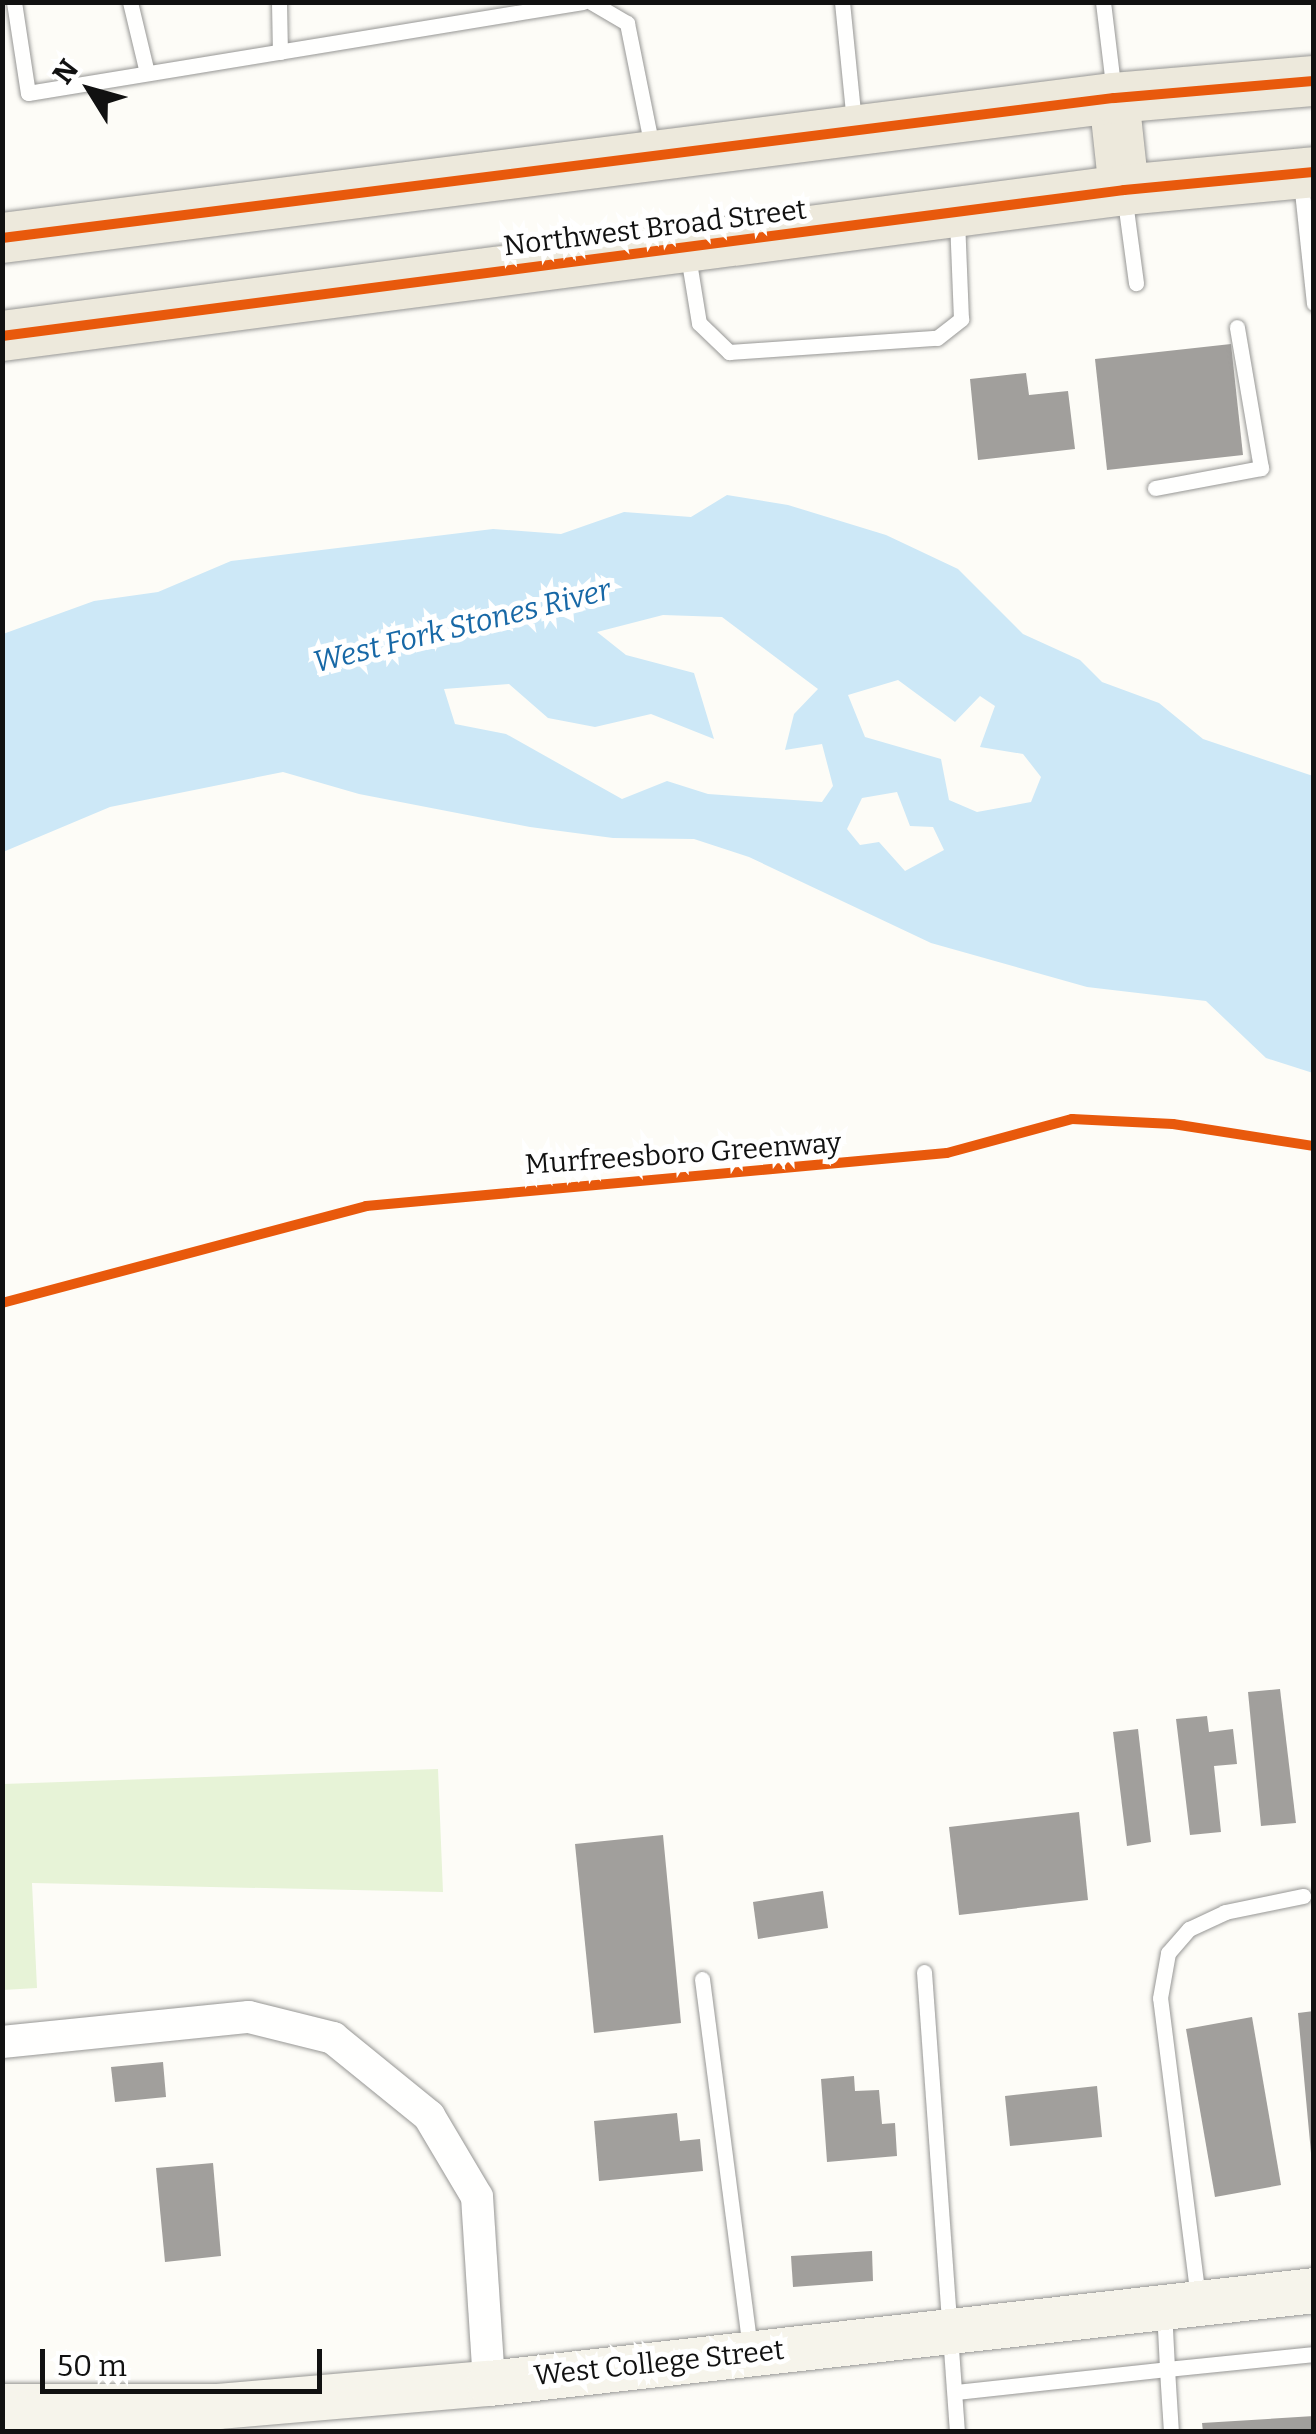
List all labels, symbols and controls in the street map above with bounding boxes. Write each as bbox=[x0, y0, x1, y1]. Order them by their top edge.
north arrow bbox=[40, 40, 140, 140]
text: N bbox=[46, 53, 85, 90]
street label: Northwest Broad Street bbox=[502, 193, 808, 263]
water label: West Fork Stones River bbox=[310, 572, 614, 680]
street label: Murfreesboro Greenway bbox=[524, 1126, 842, 1182]
scale bar bbox=[45, 2329, 328, 2391]
street label: West College Street bbox=[532, 2333, 786, 2393]
text: 50 m bbox=[57, 2348, 127, 2384]

